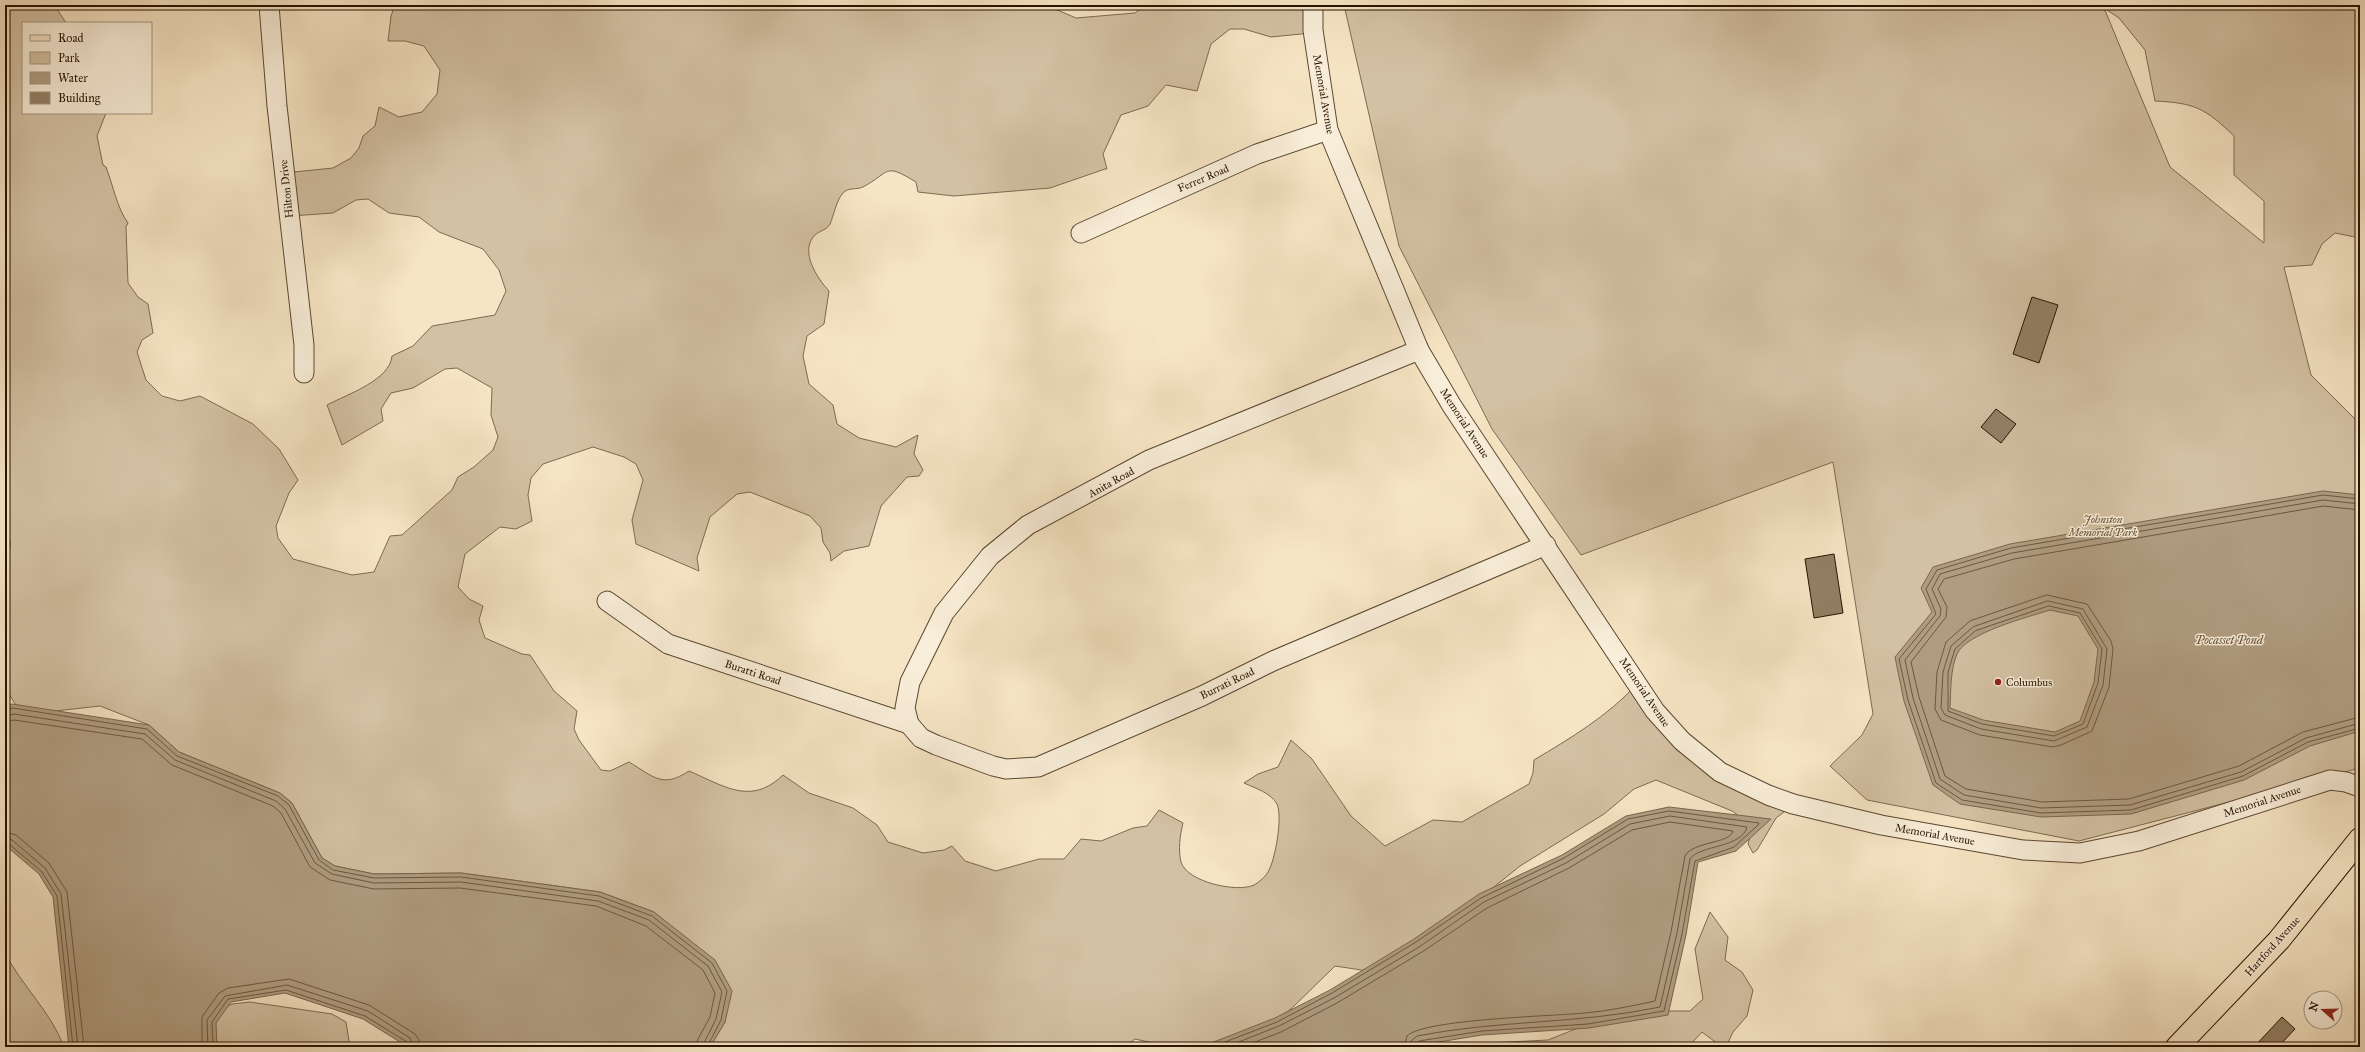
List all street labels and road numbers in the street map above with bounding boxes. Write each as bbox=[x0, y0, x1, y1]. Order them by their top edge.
street label: Memorial Avenue bbox=[1310, 53, 1337, 135]
street label: Hilton Drive bbox=[277, 159, 296, 219]
street label: Ferrer Road bbox=[1176, 162, 1231, 195]
street label: Memorial Avenue bbox=[1437, 386, 1492, 461]
street label: Anita Road bbox=[1085, 464, 1137, 501]
street label: Memorial Avenue bbox=[1617, 655, 1673, 730]
street label: Buratti Road bbox=[723, 657, 783, 688]
street label: Burrati Road bbox=[1198, 665, 1257, 702]
street label: Memorial Avenue bbox=[2222, 783, 2303, 820]
street label: Memorial Avenue bbox=[1894, 821, 1976, 848]
street label: Hartford Avenue bbox=[2242, 913, 2303, 979]

